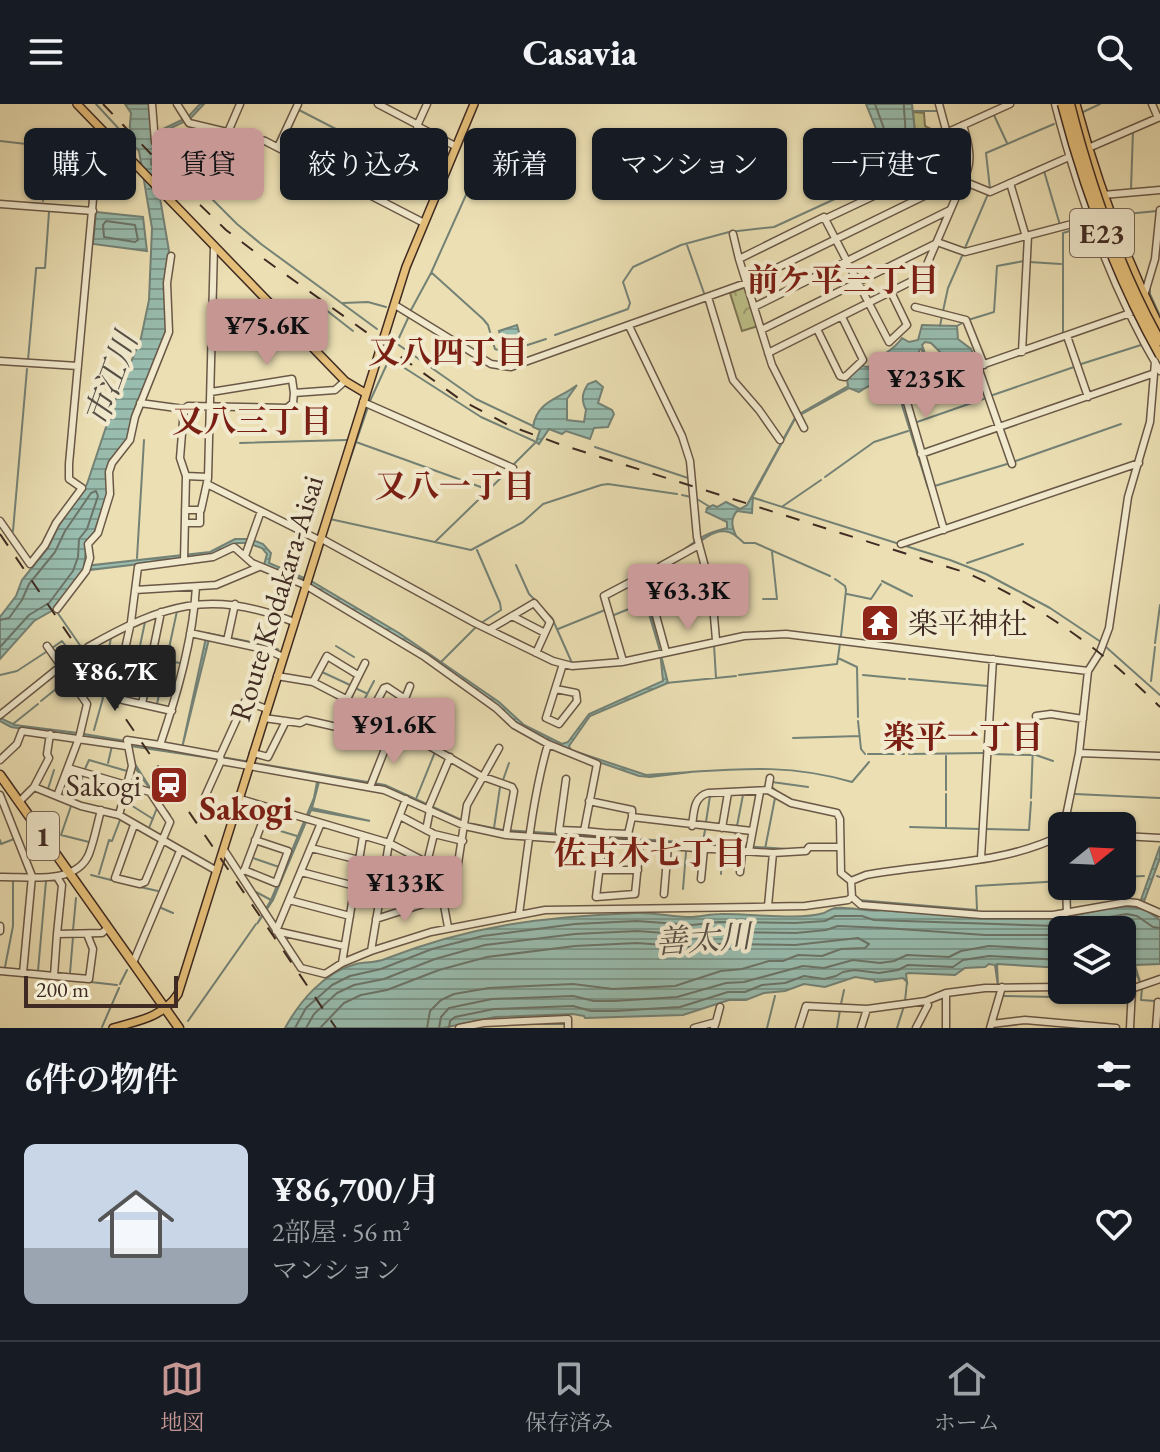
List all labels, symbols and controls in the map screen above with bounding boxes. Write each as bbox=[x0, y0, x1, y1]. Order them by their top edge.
text: Casavia bbox=[523, 29, 637, 76]
icon: menu bbox=[24, 30, 68, 74]
icon: search bbox=[1092, 30, 1136, 74]
chip: 購入 bbox=[24, 128, 136, 200]
chip: 賃貸 bbox=[152, 128, 264, 200]
chip: 絞り込み bbox=[280, 128, 448, 200]
chip: 新着 bbox=[464, 128, 576, 200]
chip: マンション bbox=[592, 128, 787, 200]
chip: 一戸建て bbox=[803, 128, 971, 200]
road number: E23 bbox=[1070, 209, 1134, 257]
district label: 前ケ平三丁目 bbox=[747, 259, 939, 301]
pin: ¥75.6K bbox=[202, 299, 332, 367]
text: ¥75.6K bbox=[225, 308, 309, 342]
water label: 市江川 bbox=[75, 324, 148, 431]
district label: 又八四丁目 bbox=[368, 331, 528, 373]
pin: ¥235K bbox=[870, 352, 982, 420]
text: ¥235K bbox=[887, 361, 965, 395]
district label: 又八三丁目 bbox=[172, 400, 332, 442]
district label: 又八一丁目 bbox=[375, 465, 535, 507]
street label: Route Kodakara-Aisai bbox=[220, 470, 332, 726]
pin: ¥63.3K bbox=[623, 564, 753, 632]
text: ¥63.3K bbox=[646, 573, 730, 607]
temple icon: 楽平神社 bbox=[859, 602, 901, 644]
place label: 楽平神社 bbox=[908, 604, 1028, 643]
pin: ¥86.7K bbox=[50, 645, 180, 713]
text: ¥86.7K bbox=[73, 654, 157, 688]
pin: ¥91.6K bbox=[329, 698, 459, 766]
text: ¥91.6K bbox=[352, 707, 436, 741]
district label: 楽平一丁目 bbox=[883, 716, 1043, 758]
station icon: Sakogi bbox=[148, 764, 190, 806]
place label: Sakogi bbox=[66, 766, 141, 805]
district label: Sakogi bbox=[199, 786, 293, 830]
road number: 1 bbox=[27, 812, 59, 860]
north arrow bbox=[1048, 812, 1136, 900]
map controls bbox=[1048, 812, 1136, 1004]
district label: 佐古木七丁目 bbox=[554, 832, 746, 874]
pin: ¥133K bbox=[349, 856, 461, 924]
text: ¥133K bbox=[366, 865, 444, 899]
water label: 善太川 bbox=[654, 914, 755, 963]
button: layers bbox=[1048, 916, 1136, 1004]
scale bar bbox=[24, 972, 178, 1008]
text: 200 m bbox=[36, 975, 89, 1004]
icon: filters bbox=[1092, 1054, 1136, 1098]
text: 6件の物件 bbox=[24, 1057, 178, 1101]
text: ¥86,700/月 bbox=[272, 1167, 440, 1211]
icon: home bbox=[88, 1176, 184, 1272]
icon: heart bbox=[1092, 1202, 1136, 1246]
text: 2部屋 · 56 m² bbox=[272, 1215, 410, 1249]
text: マンション bbox=[272, 1253, 401, 1287]
tab: 地図 bbox=[160, 1357, 204, 1437]
tab: 保存済み bbox=[525, 1357, 613, 1437]
tab: ホーム bbox=[934, 1357, 1000, 1437]

